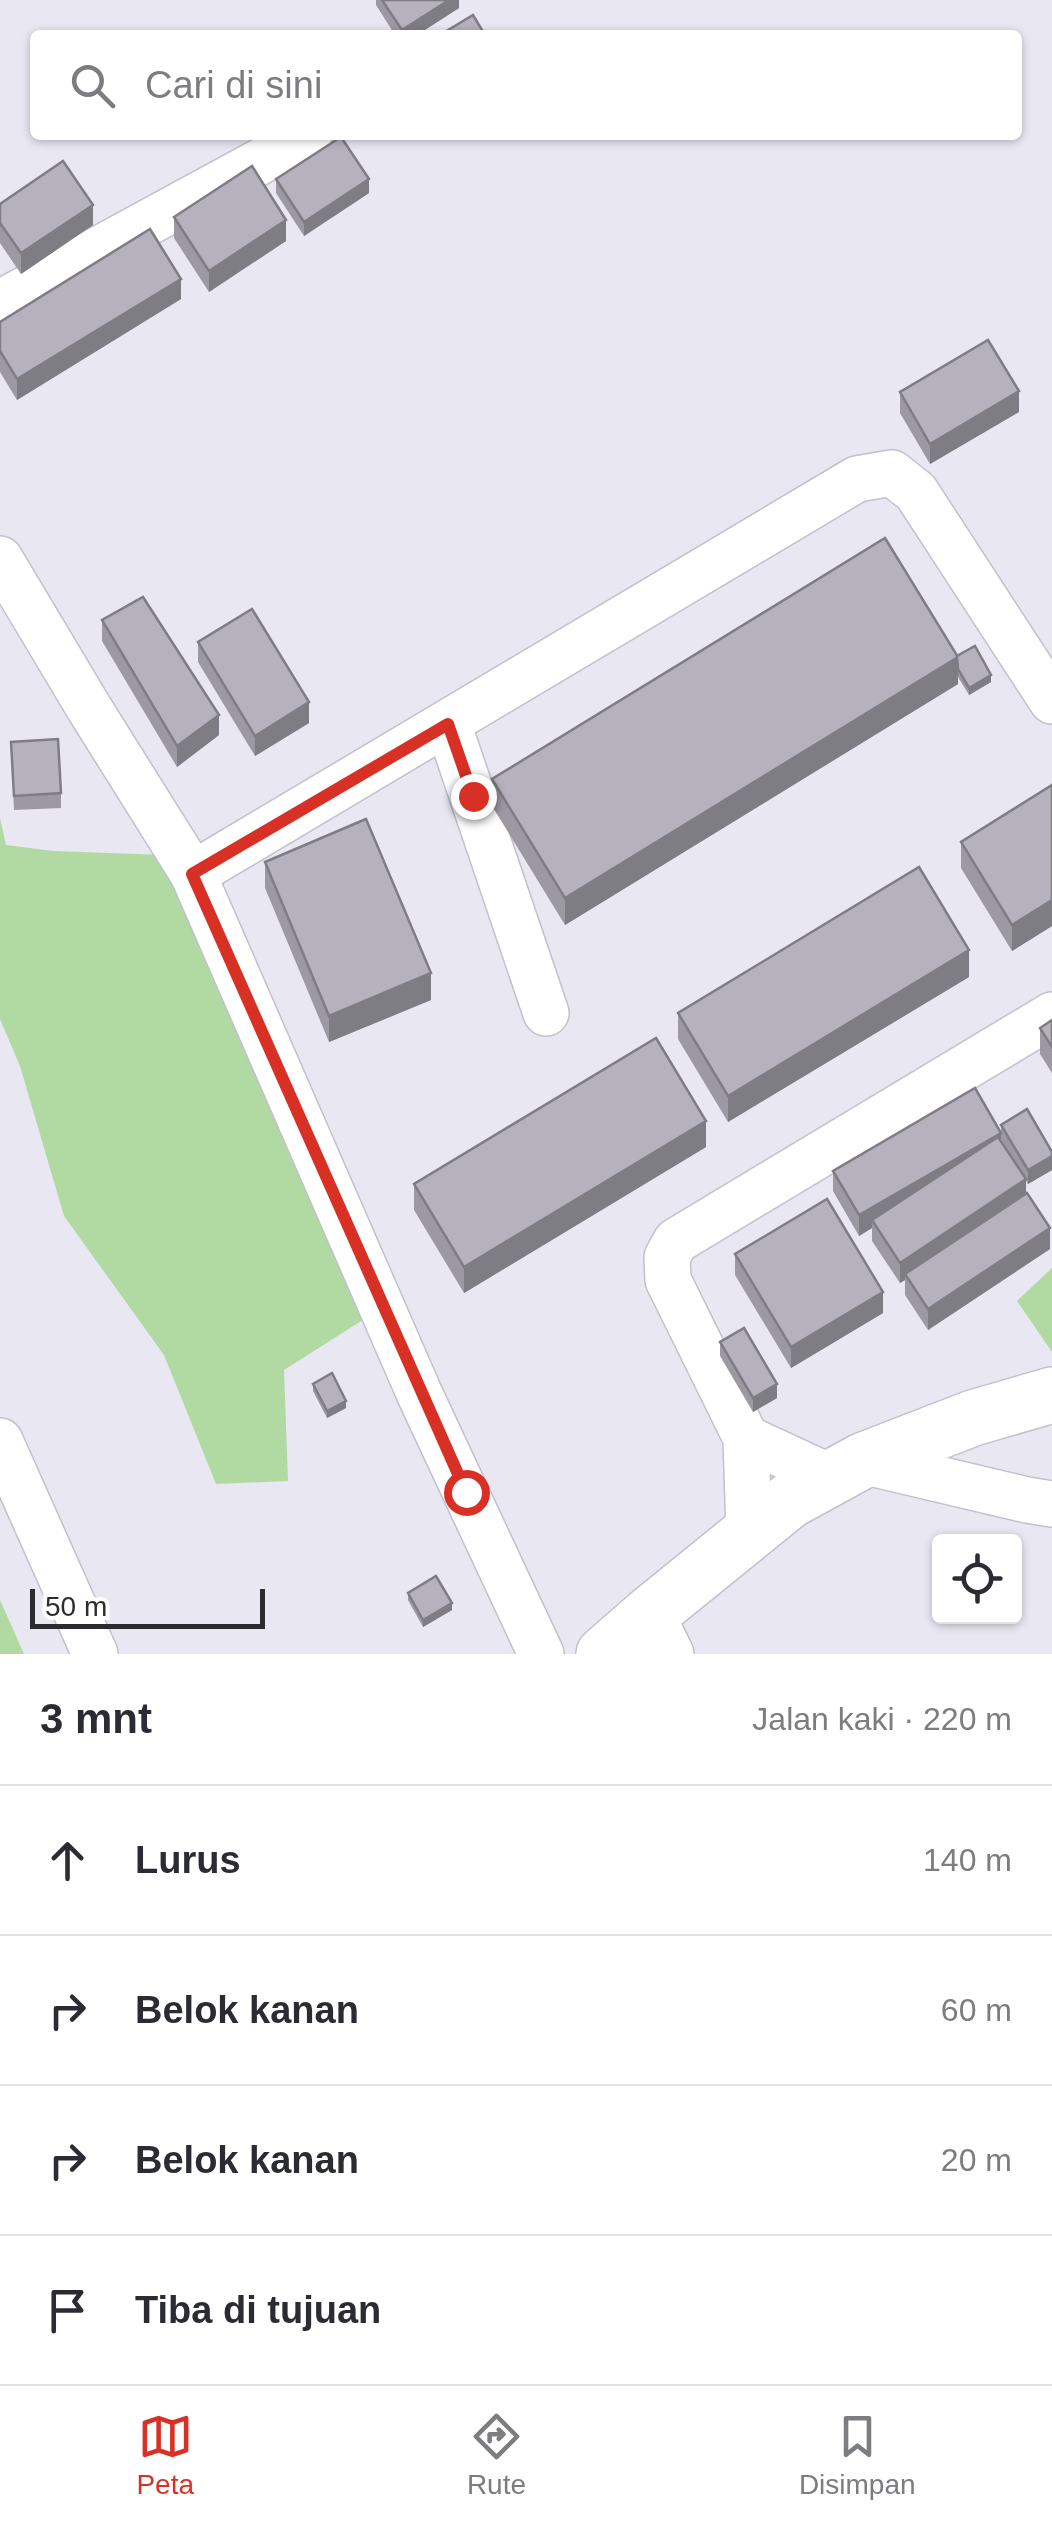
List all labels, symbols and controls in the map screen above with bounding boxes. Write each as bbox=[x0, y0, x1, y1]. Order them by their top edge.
search box bbox=[30, 30, 1022, 140]
icon: search bbox=[65, 58, 120, 113]
text: Cari di sini bbox=[145, 64, 322, 106]
route end bbox=[451, 774, 497, 820]
route start bbox=[444, 1470, 490, 1516]
map controls bbox=[932, 1534, 1022, 1624]
button: locate bbox=[932, 1534, 1022, 1624]
scale bar bbox=[30, 1584, 265, 1628]
text: 50 m bbox=[45, 1591, 107, 1622]
text: 3 mnt bbox=[40, 1695, 152, 1742]
text: Jalan kaki · 220 m bbox=[752, 1701, 1012, 1737]
icon: ahead bbox=[40, 1833, 95, 1888]
text: Lurus bbox=[135, 1839, 241, 1881]
text: 140 m bbox=[923, 1842, 1012, 1878]
icon: right bbox=[40, 1983, 95, 2038]
text: Belok kanan bbox=[135, 1989, 359, 2031]
text: 60 m bbox=[941, 1992, 1012, 2028]
icon: right bbox=[40, 2133, 95, 2188]
text: Belok kanan bbox=[135, 2139, 359, 2181]
text: 20 m bbox=[941, 2142, 1012, 2178]
icon: arrive bbox=[40, 2283, 95, 2338]
text: Tiba di tujuan bbox=[135, 2289, 381, 2331]
tab: Peta bbox=[136, 2409, 194, 2501]
tab: Rute bbox=[467, 2409, 526, 2501]
tab: Disimpan bbox=[799, 2409, 916, 2501]

